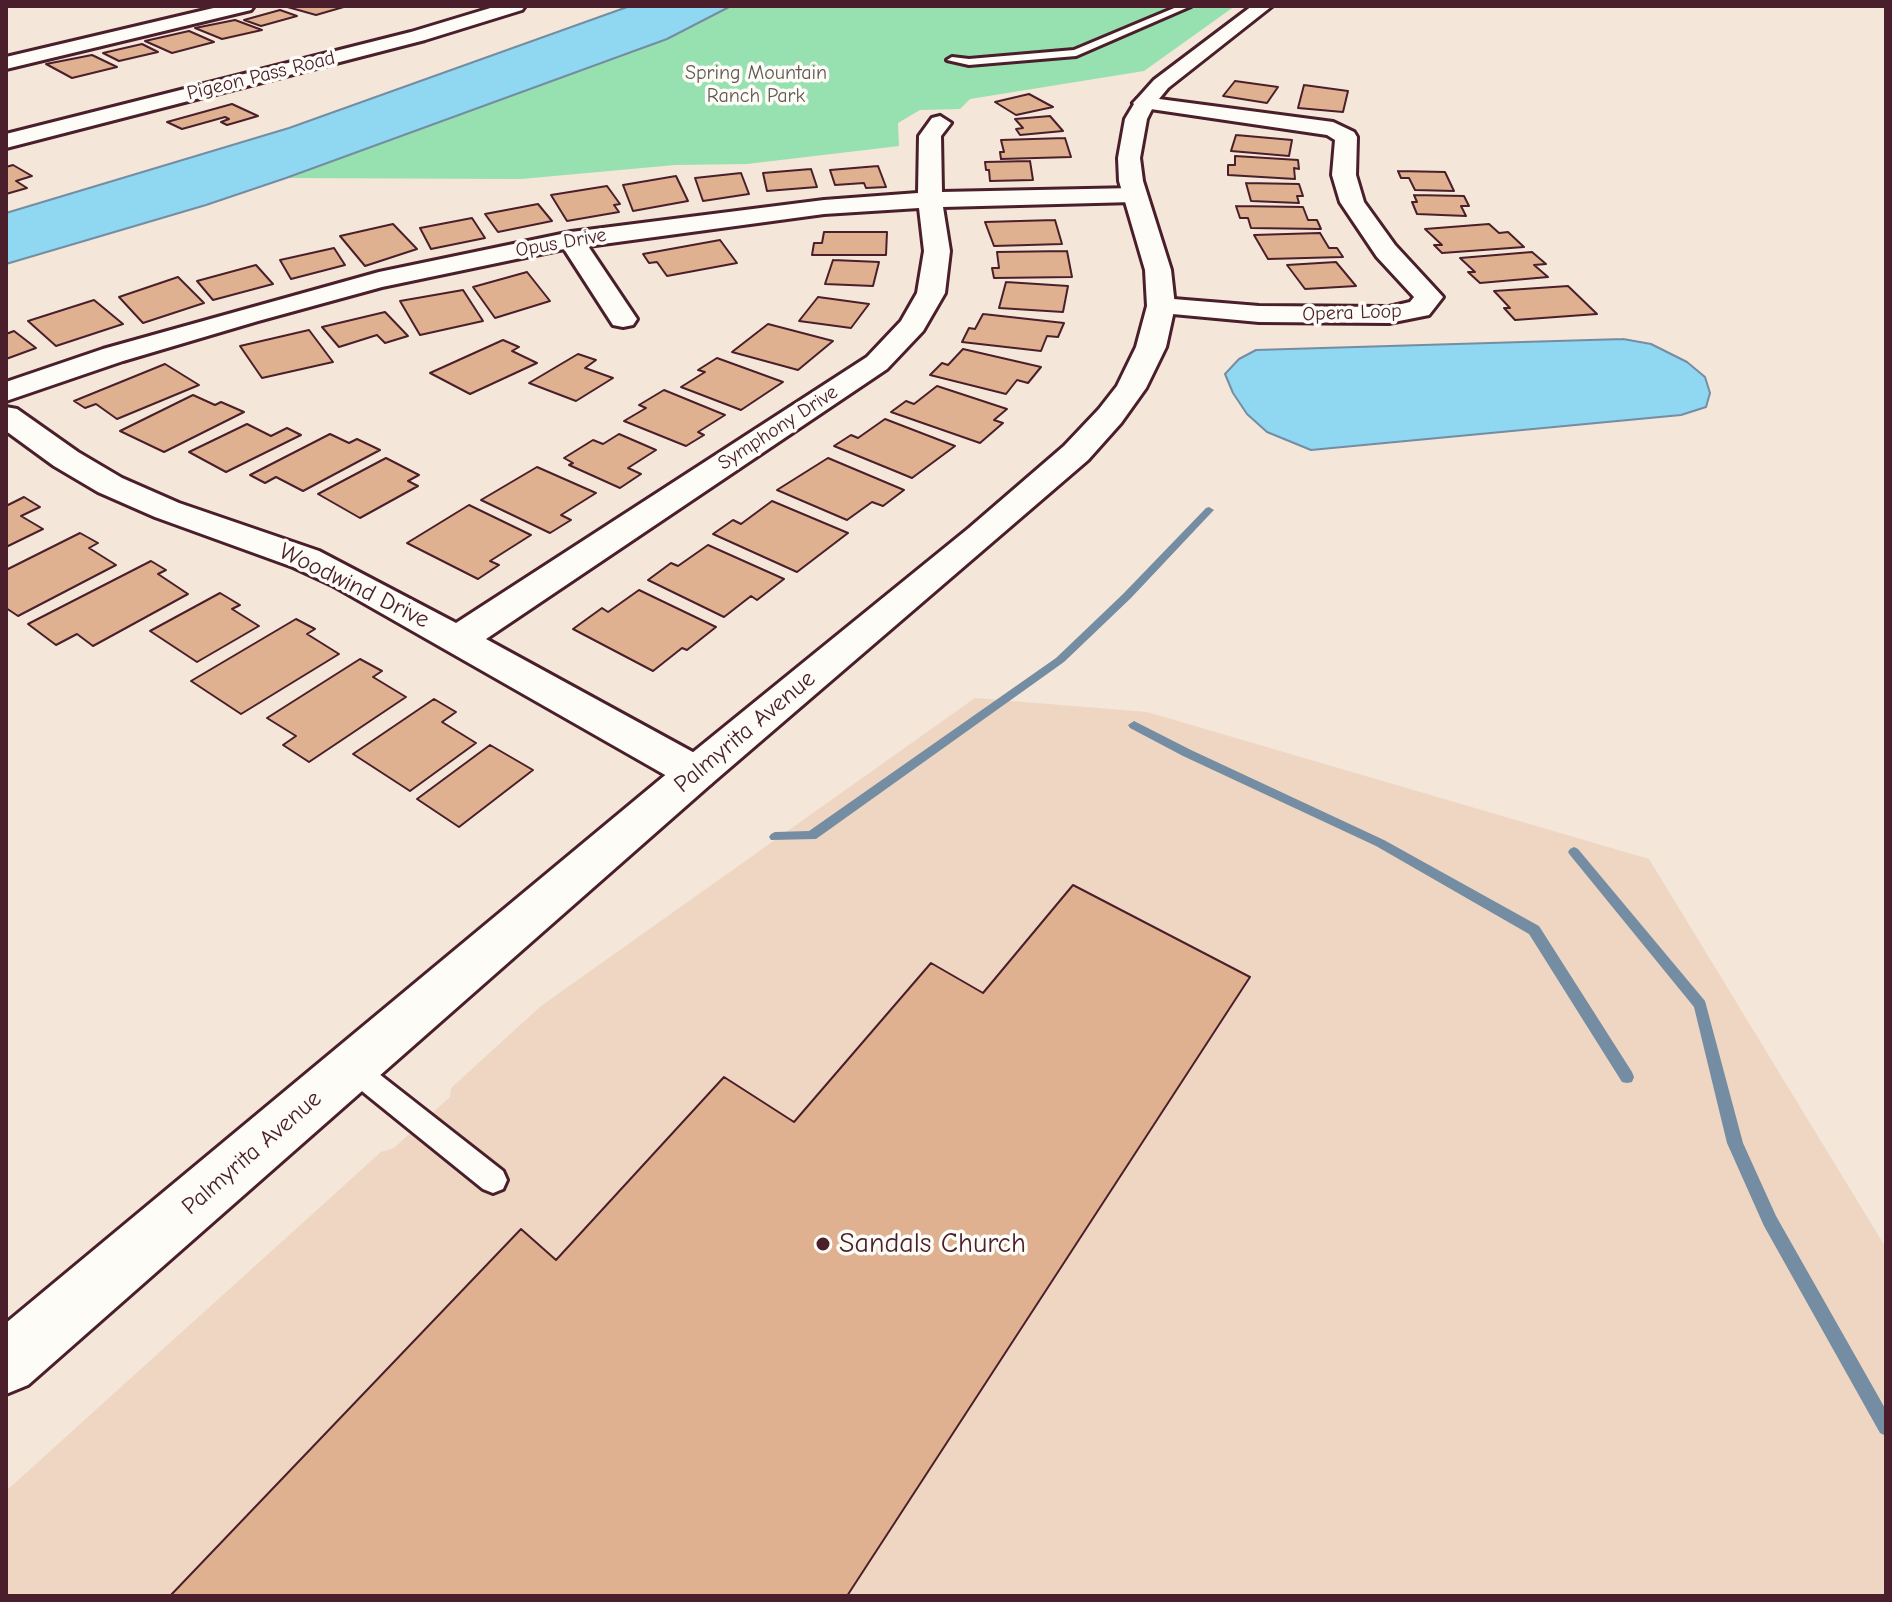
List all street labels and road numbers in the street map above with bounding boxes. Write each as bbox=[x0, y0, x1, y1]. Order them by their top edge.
street label: Pigeon Pass Road bbox=[184, 46, 338, 106]
street label: Opus Drive bbox=[514, 223, 608, 263]
street label: Opera Loop bbox=[1302, 299, 1402, 327]
street label: Symphony Drive bbox=[714, 380, 842, 476]
street label: Woodwind Drive bbox=[274, 537, 434, 635]
street label: Palmyrita Avenue bbox=[669, 665, 821, 799]
street label: Palmyrita Avenue bbox=[176, 1085, 328, 1221]

